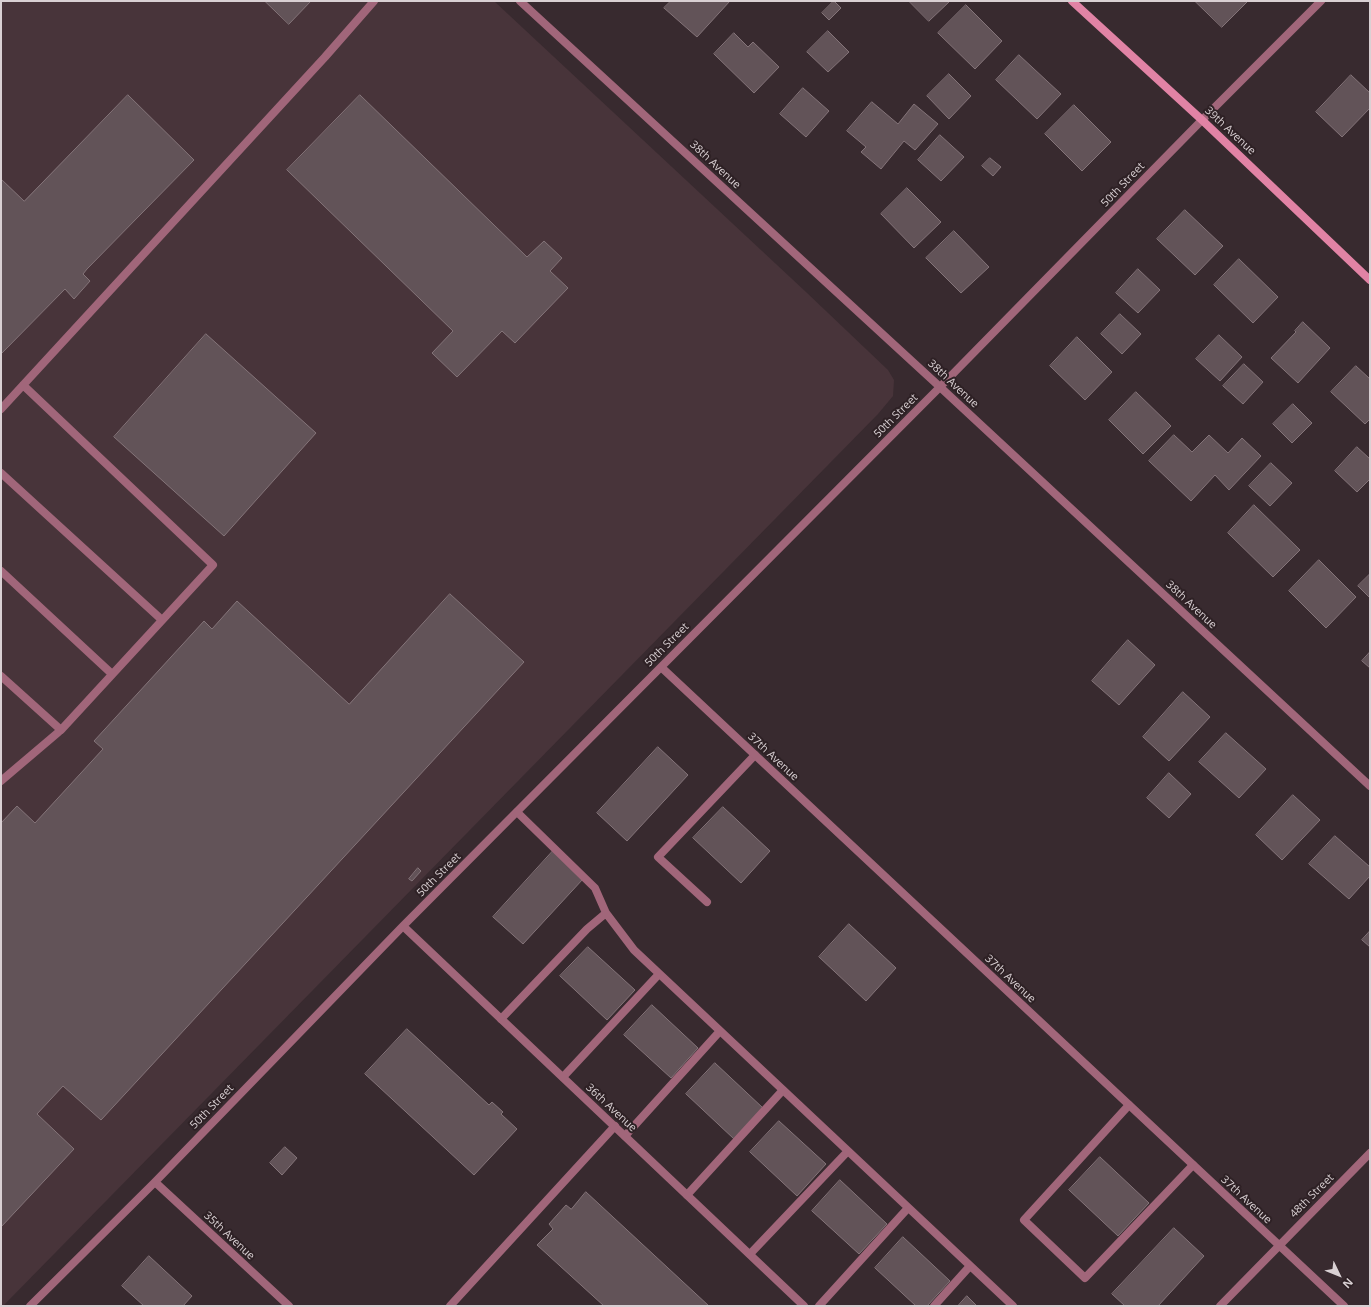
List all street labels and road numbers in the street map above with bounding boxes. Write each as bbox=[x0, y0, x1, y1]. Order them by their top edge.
street label: 39th Avenue bbox=[1202, 104, 1258, 158]
street label: 38th Avenue bbox=[687, 138, 743, 192]
street label: 50th Street bbox=[1099, 160, 1147, 210]
street label: 38th Avenue bbox=[925, 357, 981, 411]
street label: 50th Street bbox=[871, 391, 921, 441]
street label: 38th Avenue bbox=[1163, 578, 1219, 632]
street label: 50th Street bbox=[642, 620, 692, 670]
street label: 37th Avenue bbox=[745, 730, 801, 784]
street label: 50th Street bbox=[414, 850, 464, 900]
street label: 37th Avenue bbox=[982, 952, 1038, 1006]
street label: 36th Avenue bbox=[583, 1081, 639, 1135]
street label: 50th Street bbox=[188, 1082, 236, 1132]
street label: 48th Street bbox=[1287, 1171, 1337, 1221]
street label: 37th Avenue bbox=[1218, 1173, 1274, 1227]
street label: 35th Avenue bbox=[201, 1209, 257, 1263]

